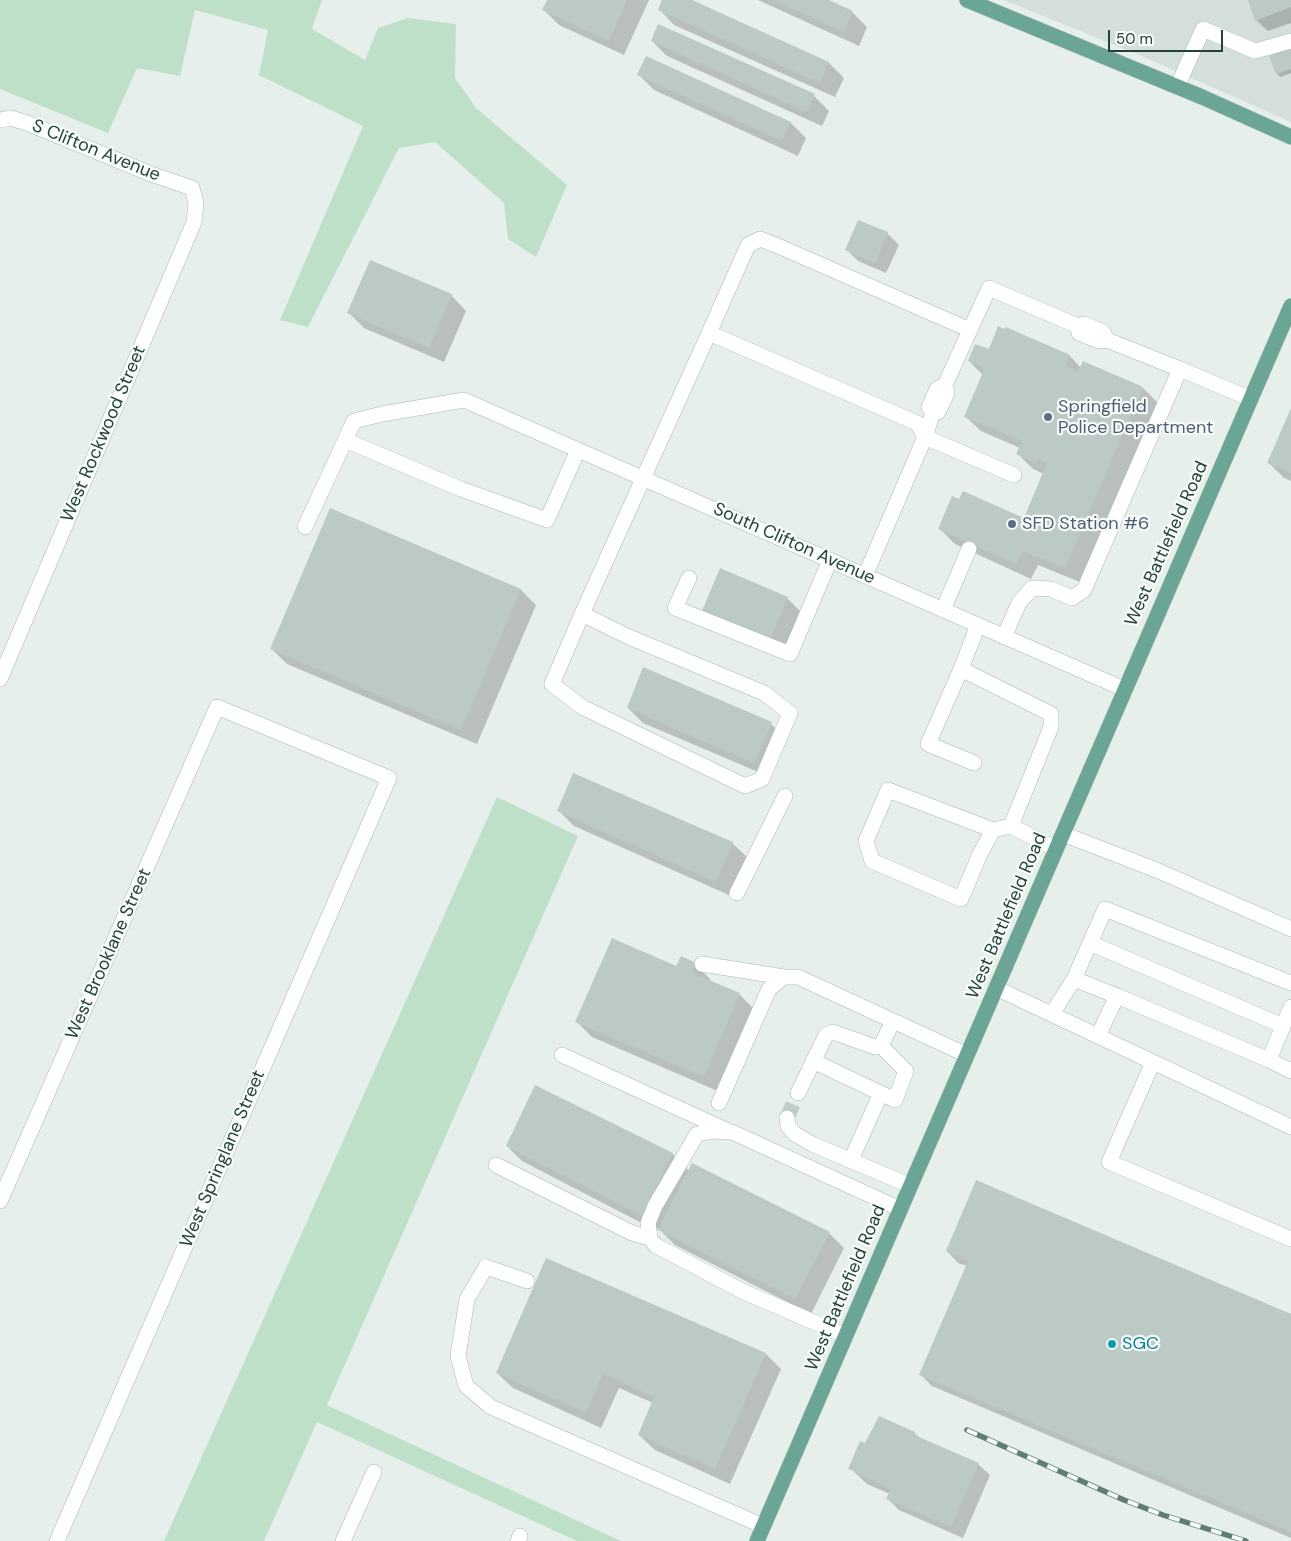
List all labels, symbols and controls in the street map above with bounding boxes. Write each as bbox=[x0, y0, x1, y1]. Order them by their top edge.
scale bar bbox=[1111, 20, 1226, 52]
text: 50 m bbox=[1116, 29, 1153, 49]
street label: S Clifton Avenue bbox=[29, 115, 163, 187]
street label: West Rockwood Street bbox=[57, 343, 151, 525]
place label: Springfield Police Department bbox=[1058, 396, 1213, 438]
marker: Springfield Police Department bbox=[1042, 411, 1054, 423]
street label: West Battlefield Road bbox=[1121, 458, 1213, 630]
street label: South Clifton Avenue bbox=[710, 499, 878, 589]
place label: SFD Station #6 bbox=[1022, 513, 1149, 535]
marker: SFD Station #6 bbox=[1006, 518, 1018, 530]
street label: West Battlefield Road bbox=[962, 830, 1052, 1002]
street label: West Brooklane Street bbox=[62, 865, 156, 1043]
street label: West Springlane Street bbox=[176, 1067, 270, 1251]
street label: West Battlefield Road bbox=[801, 1202, 891, 1374]
place label: SGC bbox=[1122, 1333, 1159, 1355]
marker: SGC bbox=[1106, 1338, 1118, 1350]

